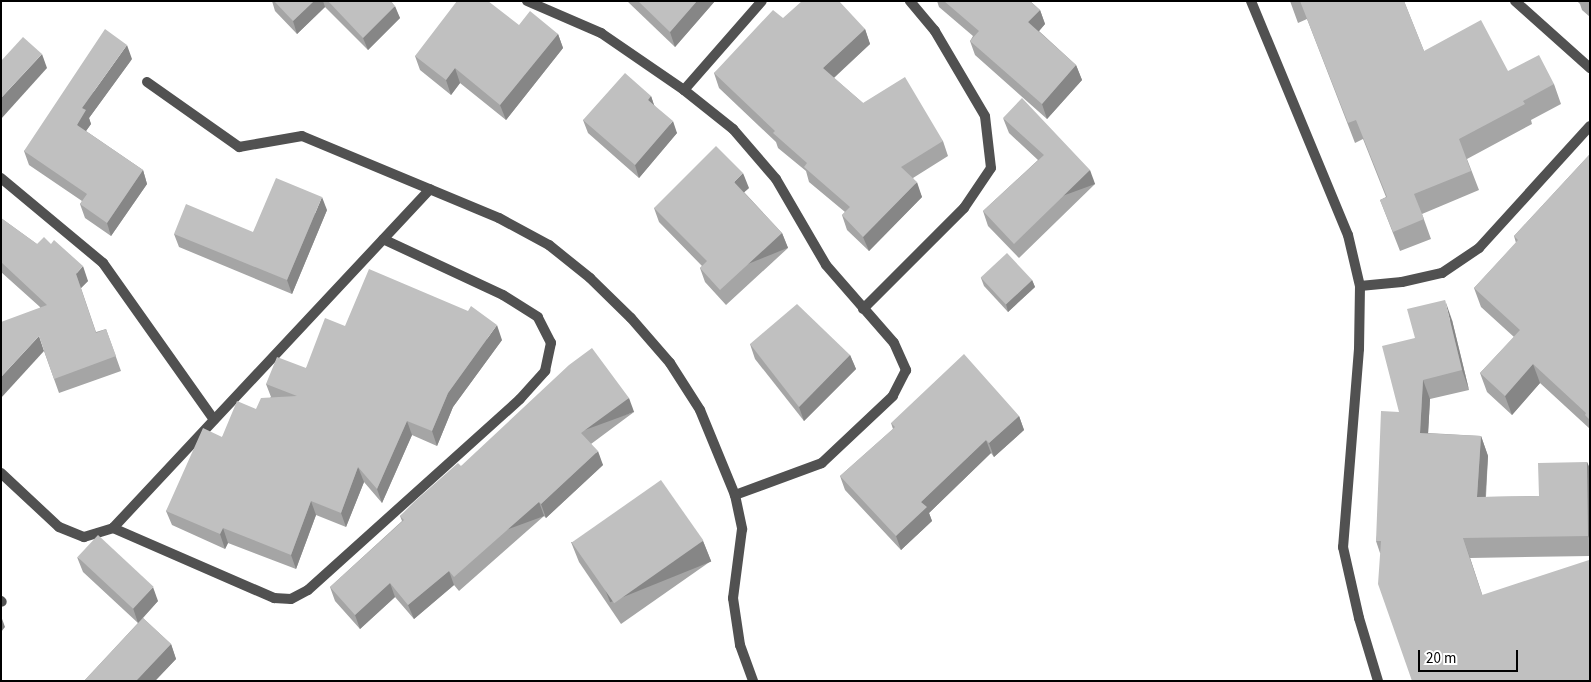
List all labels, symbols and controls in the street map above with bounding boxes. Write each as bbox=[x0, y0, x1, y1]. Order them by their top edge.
scale bar bbox=[1421, 640, 1521, 672]
text: 20 m bbox=[1426, 648, 1456, 669]

